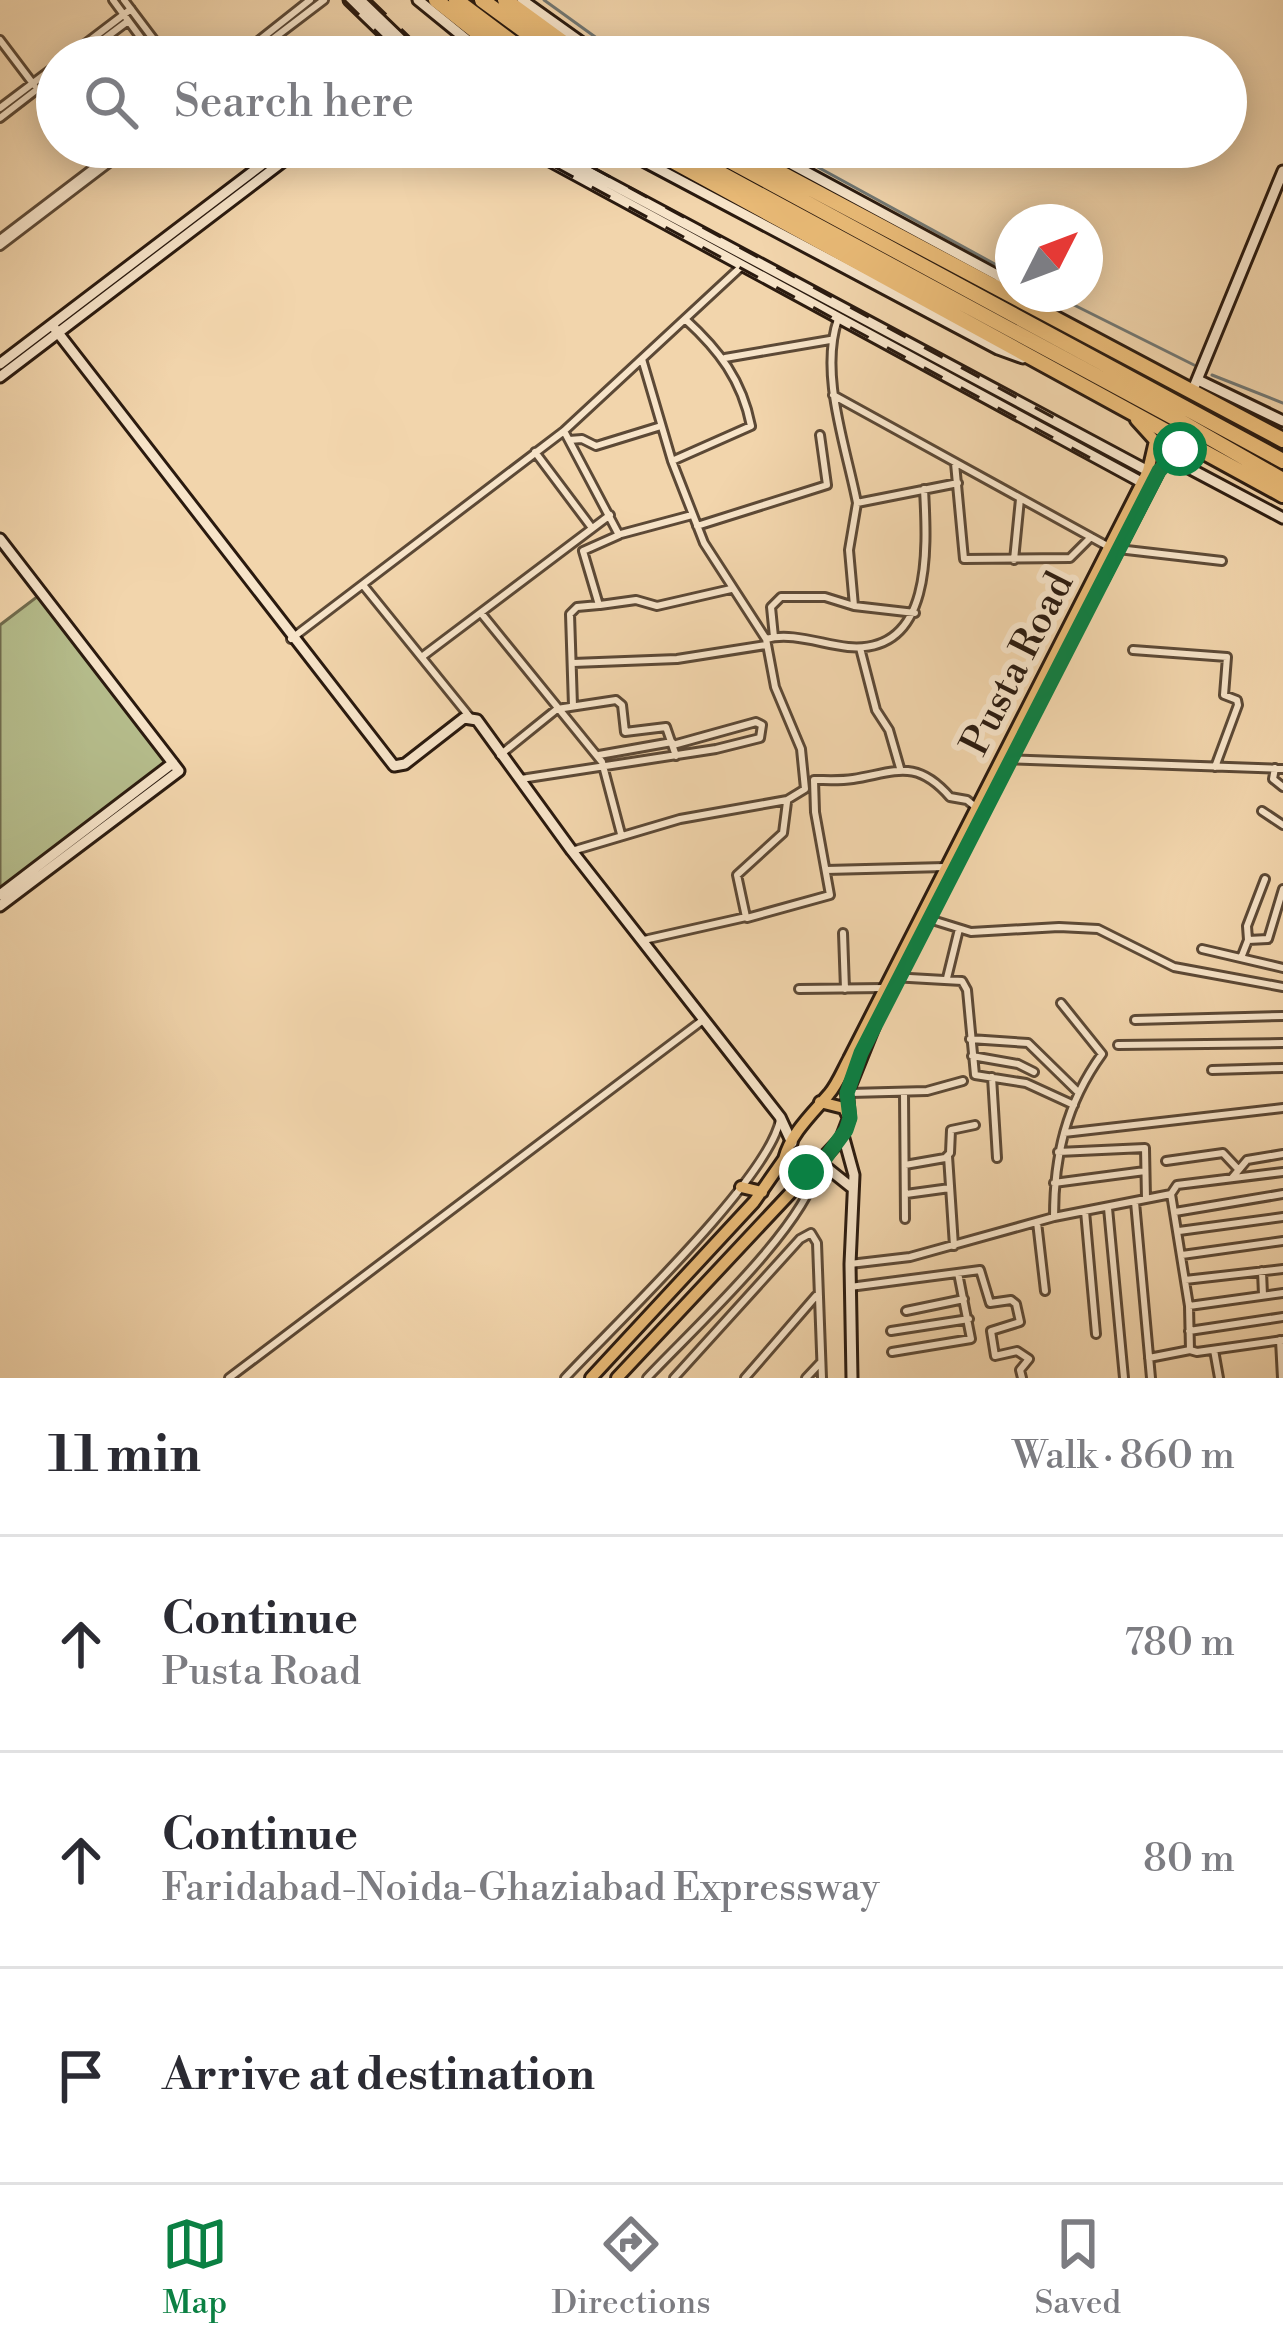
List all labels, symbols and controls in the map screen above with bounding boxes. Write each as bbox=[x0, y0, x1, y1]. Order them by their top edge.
search box bbox=[36, 36, 1247, 168]
icon: search bbox=[78, 69, 144, 135]
text: Search here bbox=[174, 74, 414, 131]
north arrow bbox=[995, 204, 1103, 312]
route start bbox=[1153, 422, 1207, 476]
street label: Pusta Road bbox=[951, 564, 1085, 764]
route end bbox=[779, 1145, 833, 1199]
text: 11 min bbox=[48, 1424, 201, 1488]
text: Walk · 860 m bbox=[1012, 1432, 1235, 1481]
text: Continue bbox=[162, 1591, 358, 1648]
icon: ahead bbox=[48, 1611, 114, 1677]
text: 780 m bbox=[1124, 1619, 1235, 1668]
text: Pusta Road bbox=[162, 1648, 361, 1697]
text: Continue bbox=[162, 1807, 358, 1864]
icon: ahead bbox=[48, 1827, 114, 1893]
text: 80 m bbox=[1143, 1835, 1235, 1884]
text: Faridabad-Noida-Ghaziabad Expressway bbox=[162, 1864, 879, 1913]
icon: arrive bbox=[48, 2043, 114, 2109]
text: Arrive at destination bbox=[162, 2047, 595, 2104]
tab: Map bbox=[162, 2211, 228, 2324]
tab: Directions bbox=[552, 2211, 711, 2324]
tab: Saved bbox=[1034, 2211, 1121, 2324]

